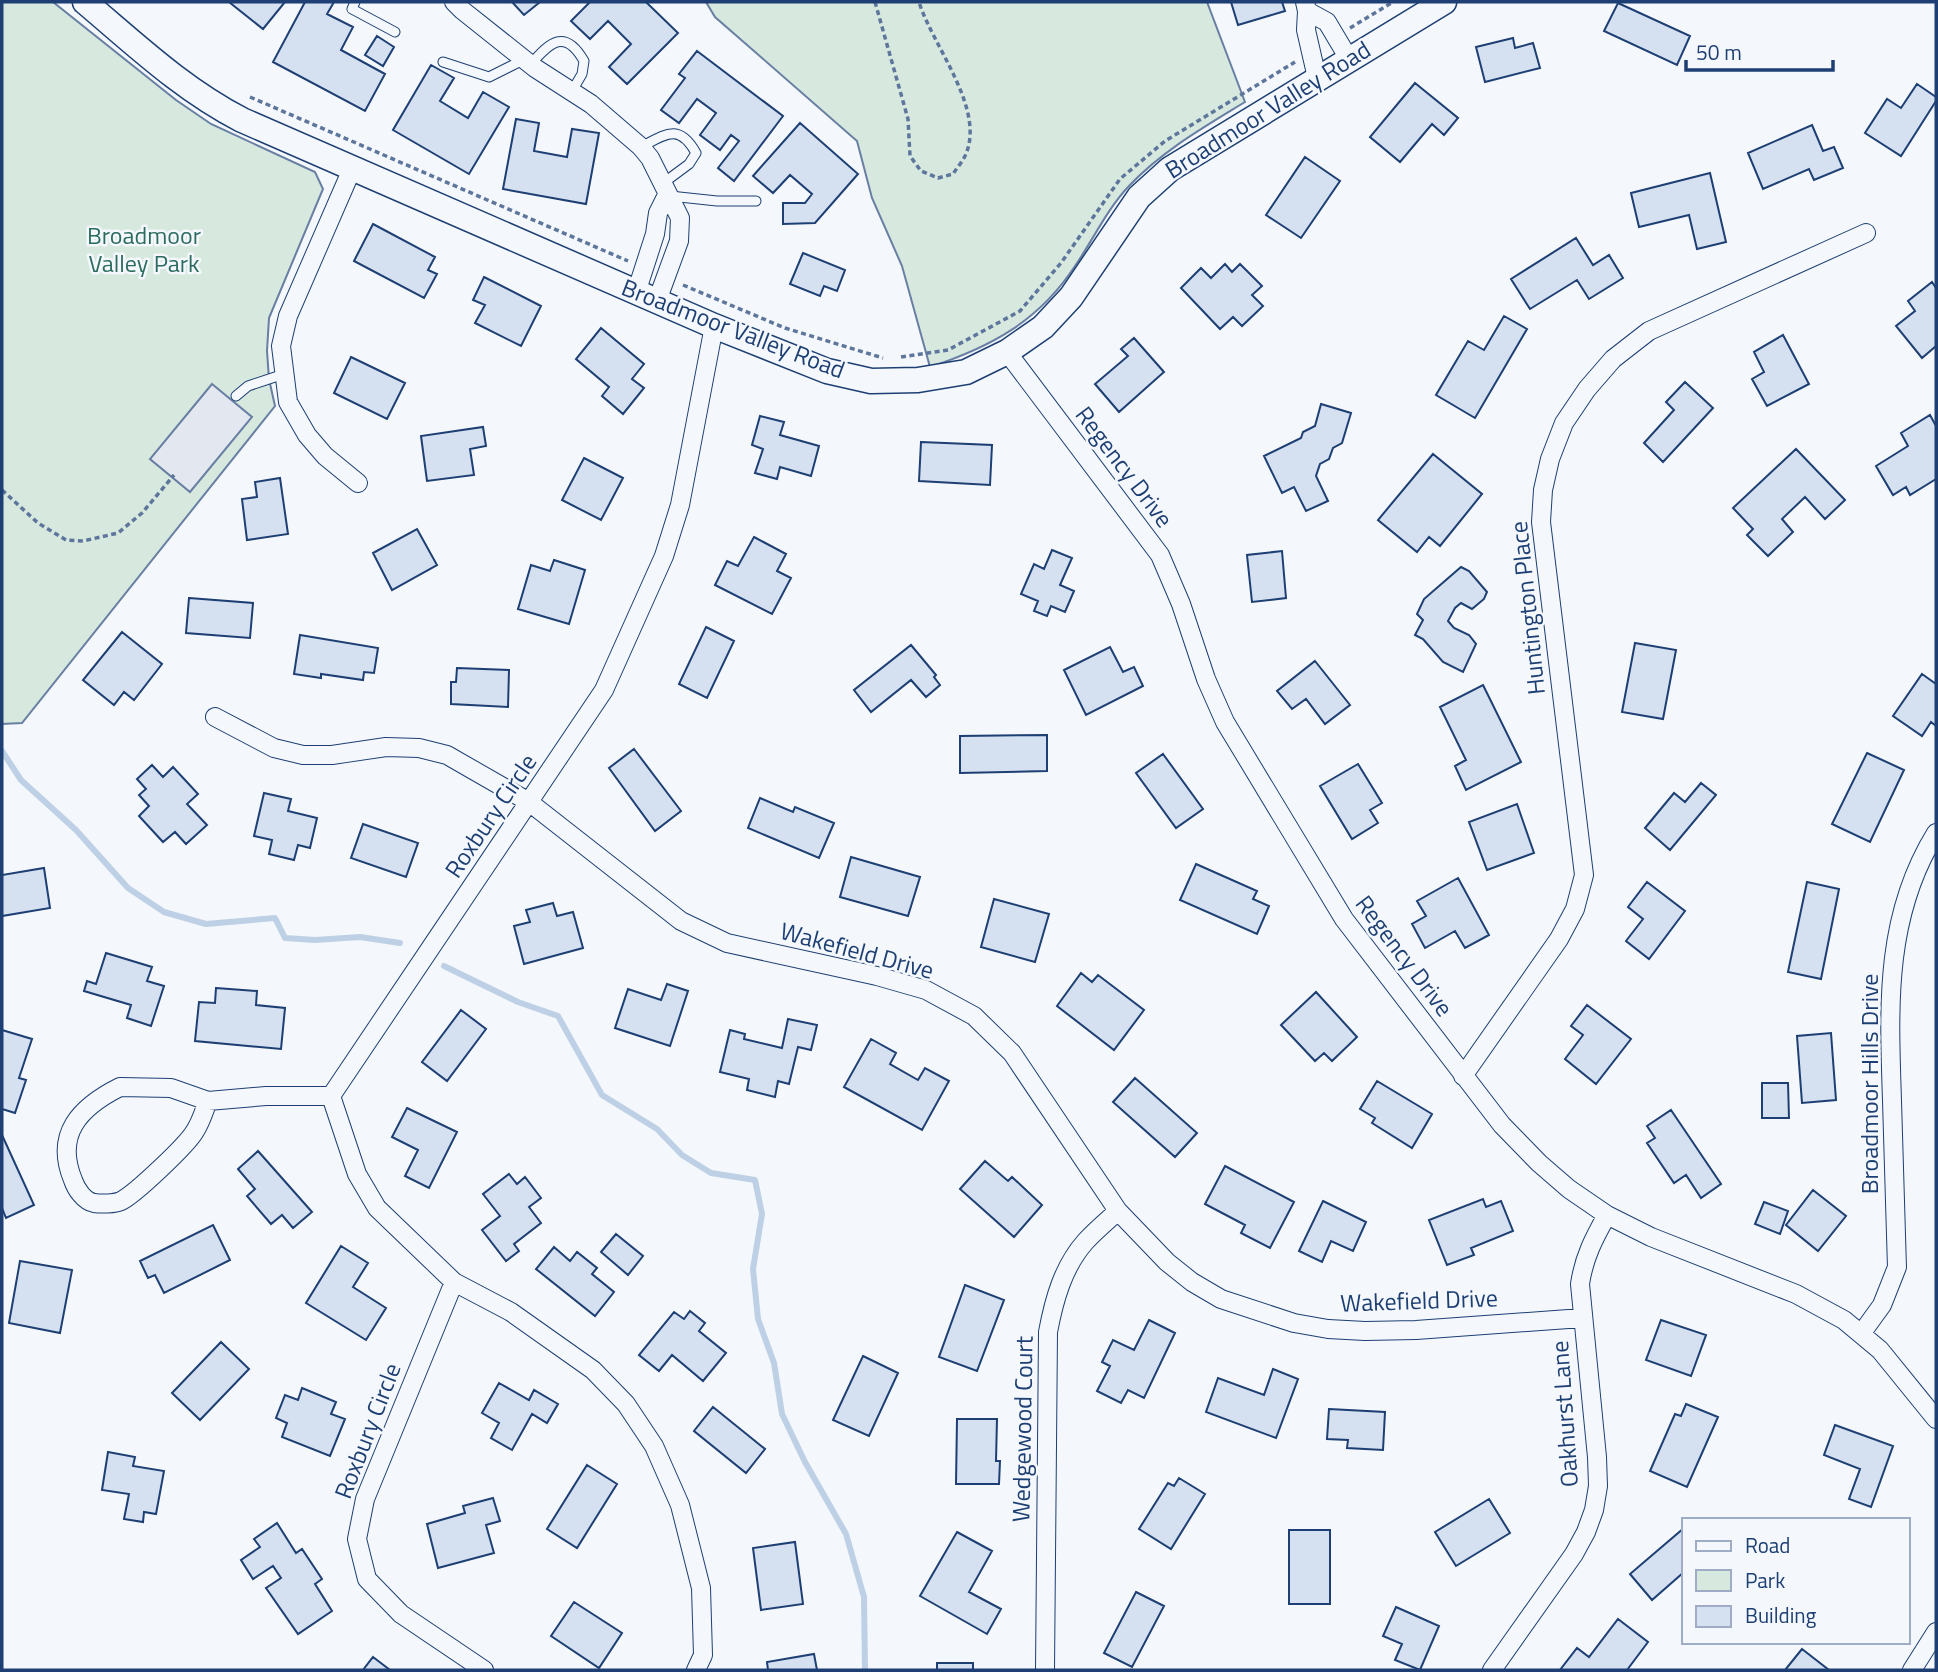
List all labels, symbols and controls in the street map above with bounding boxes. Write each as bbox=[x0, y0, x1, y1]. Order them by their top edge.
scale bar bbox=[1686, 28, 1833, 72]
street label: Broadmoor Valley Road bbox=[1158, 31, 1377, 187]
text: 50 m bbox=[1696, 36, 1742, 68]
park label: Broadmoor Valley Park bbox=[87, 217, 201, 281]
street label: Broadmoor Valley Road bbox=[617, 269, 850, 387]
street label: Regency Drive bbox=[1067, 398, 1182, 535]
street label: Huntington Place bbox=[1500, 520, 1554, 697]
street label: Roxbury Circle bbox=[435, 746, 545, 885]
street label: Regency Drive bbox=[1347, 887, 1462, 1024]
street label: Wakefield Drive bbox=[777, 912, 938, 988]
street label: Broadmoor Hills Drive bbox=[1851, 974, 1887, 1194]
street label: Wakefield Drive bbox=[1340, 1279, 1498, 1321]
street label: Wedgewood Court bbox=[1002, 1335, 1042, 1522]
street label: Oakhurst Lane bbox=[1541, 1340, 1587, 1488]
street label: Roxbury Circle bbox=[325, 1358, 409, 1504]
legend bbox=[1682, 1518, 1910, 1644]
text: Road bbox=[1745, 1529, 1790, 1561]
text: Park bbox=[1745, 1564, 1785, 1596]
text: Building bbox=[1745, 1599, 1817, 1631]

